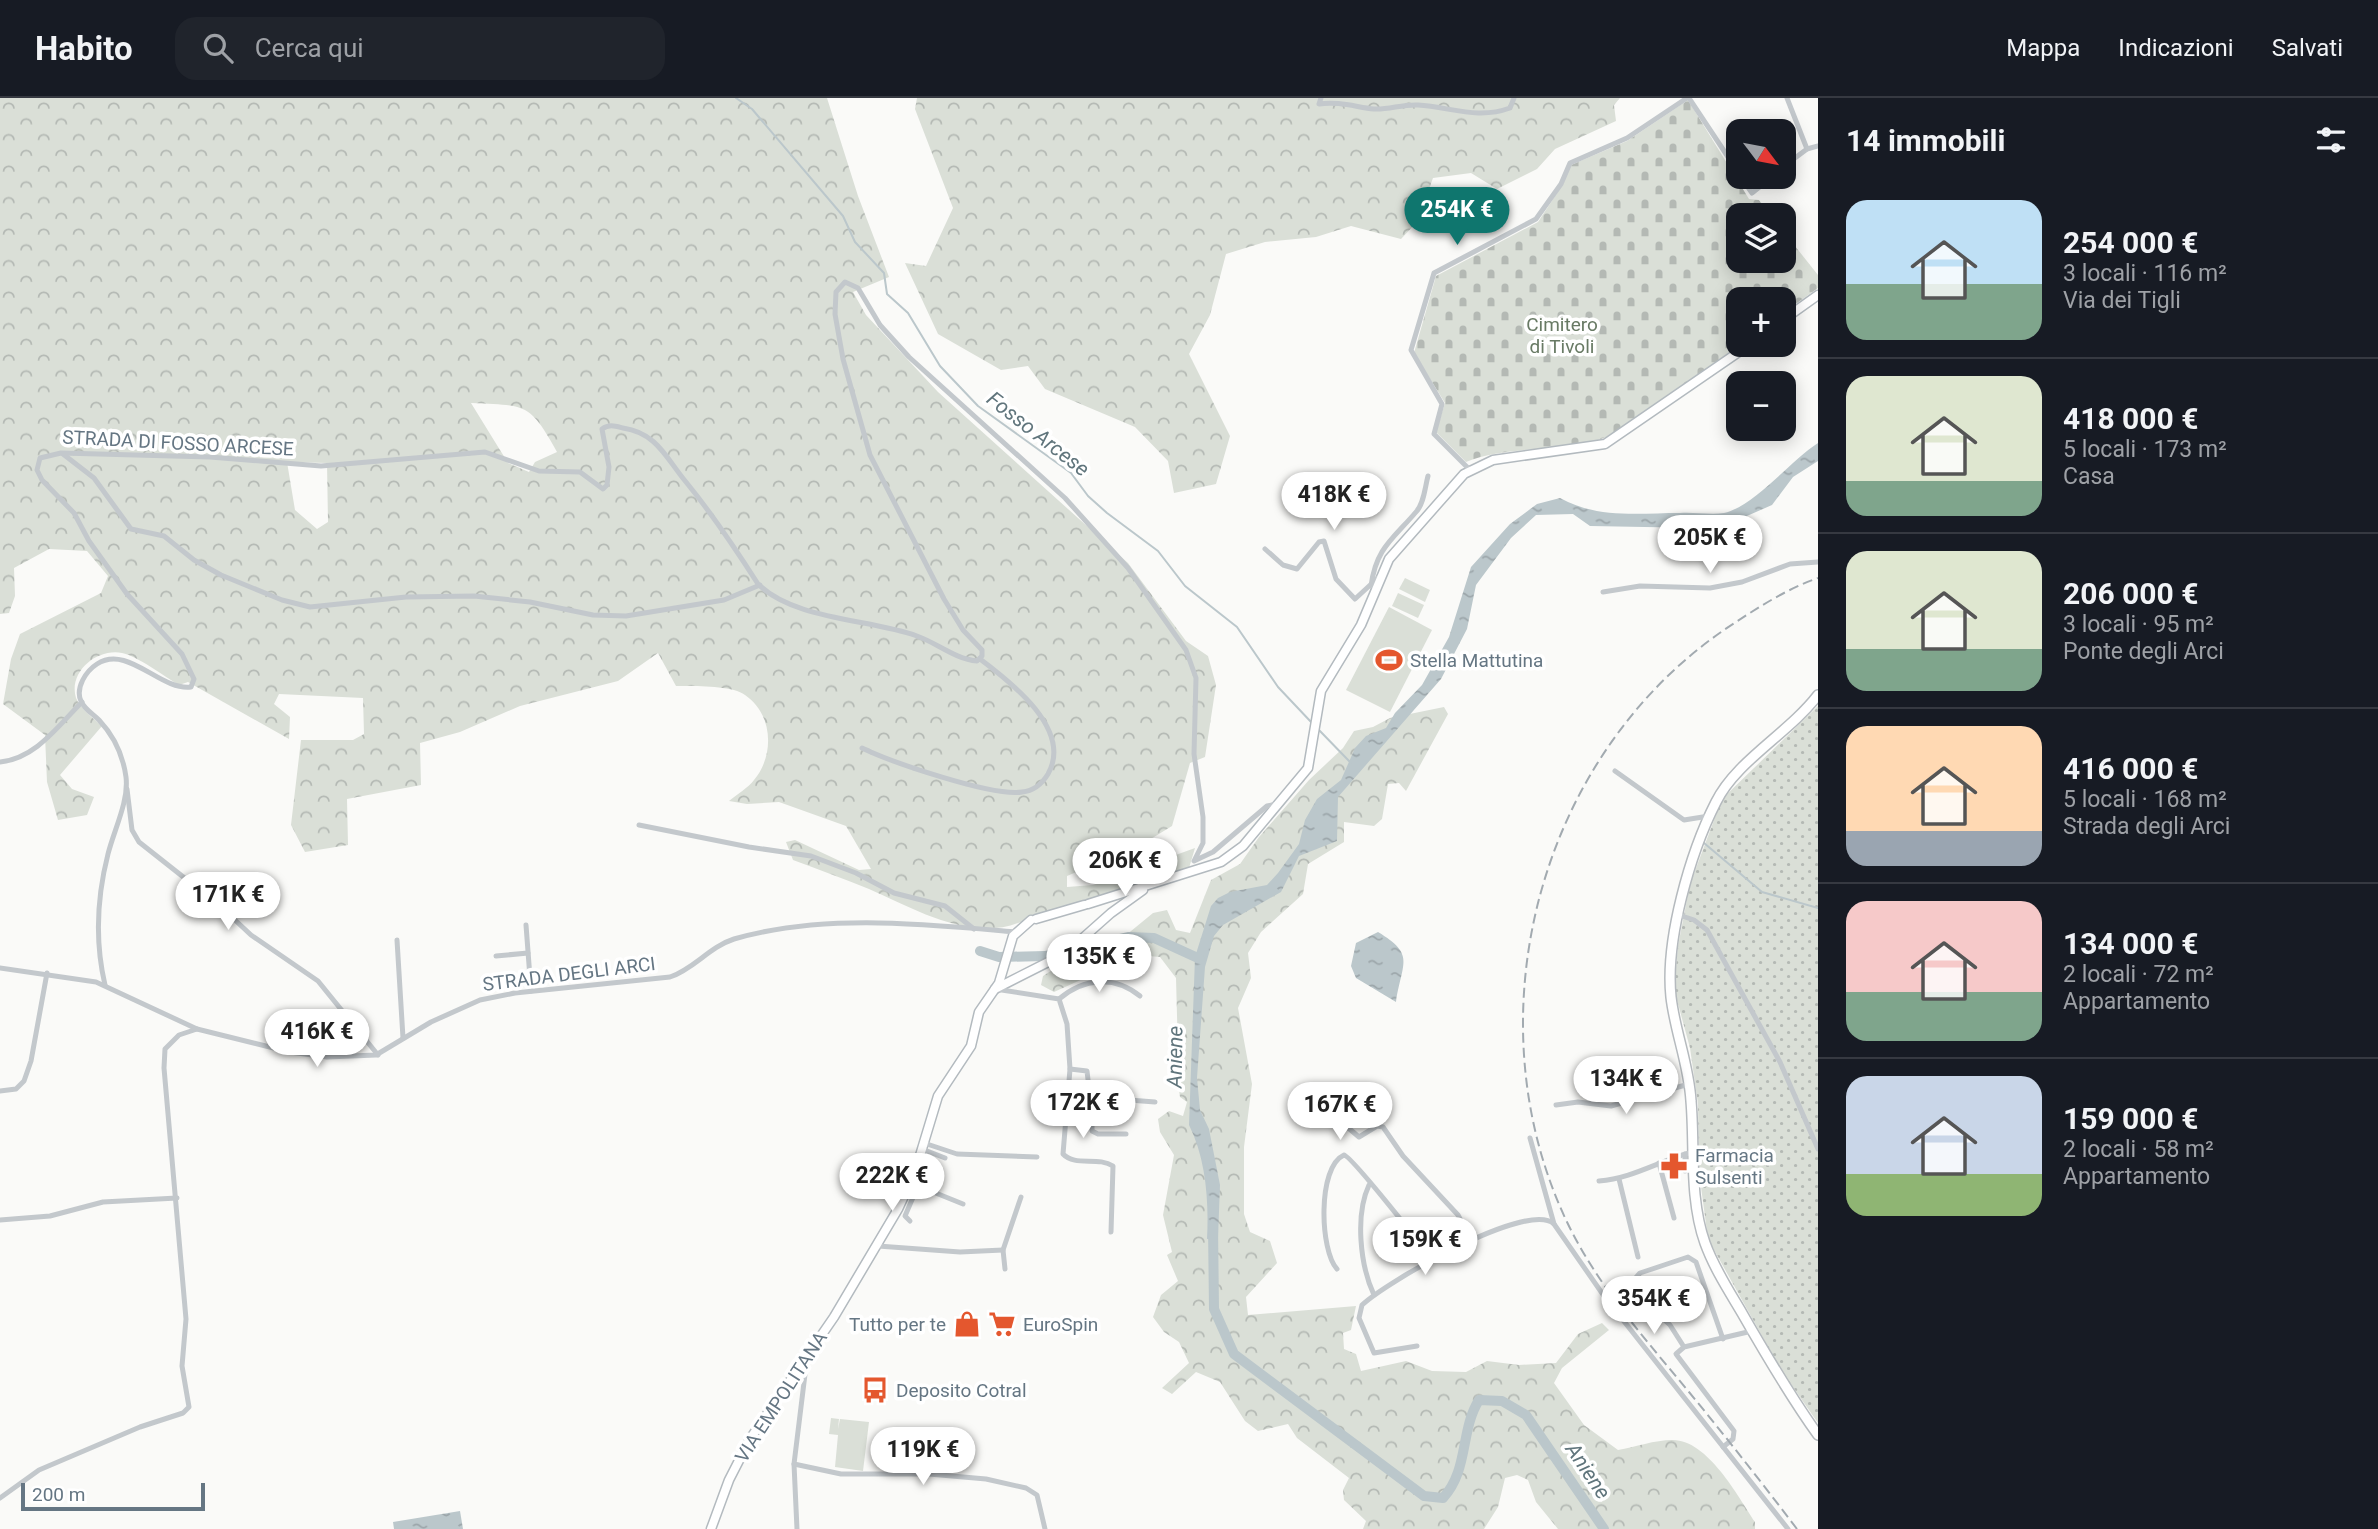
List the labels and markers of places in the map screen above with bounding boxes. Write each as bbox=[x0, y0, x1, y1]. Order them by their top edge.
pin: 254K € bbox=[1400, 188, 1514, 247]
pin: 418K € bbox=[1277, 472, 1391, 532]
pin: 205K € bbox=[1653, 516, 1767, 575]
sports icon: Stella Mattutina bbox=[1374, 645, 1404, 675]
place label: Stella Mattutina bbox=[1410, 649, 1543, 672]
pin: 206K € bbox=[1068, 838, 1182, 898]
pin: 171K € bbox=[171, 872, 285, 932]
pin: 135K € bbox=[1042, 934, 1156, 994]
pin: 416K € bbox=[260, 1010, 374, 1069]
pin: 134K € bbox=[1569, 1056, 1683, 1116]
pin: 172K € bbox=[1026, 1080, 1140, 1140]
pin: 167K € bbox=[1283, 1082, 1397, 1142]
place label: Farmacia Sulsenti bbox=[1695, 1144, 1774, 1189]
pharmacy icon: Farmacia Sulsenti bbox=[1659, 1151, 1689, 1181]
pin: 222K € bbox=[835, 1154, 949, 1213]
pin: 159K € bbox=[1368, 1218, 1482, 1277]
pin: 354K € bbox=[1597, 1276, 1711, 1336]
shop icon: Tutto per te bbox=[952, 1309, 982, 1339]
supermarket icon: EuroSpin bbox=[987, 1309, 1017, 1339]
place label: Tutto per te bbox=[849, 1313, 946, 1336]
place label: EuroSpin bbox=[1023, 1313, 1098, 1336]
bus stop icon: Deposito Cotral bbox=[860, 1375, 890, 1405]
place label: Deposito Cotral bbox=[896, 1379, 1027, 1402]
pin: 119K € bbox=[866, 1428, 980, 1487]

